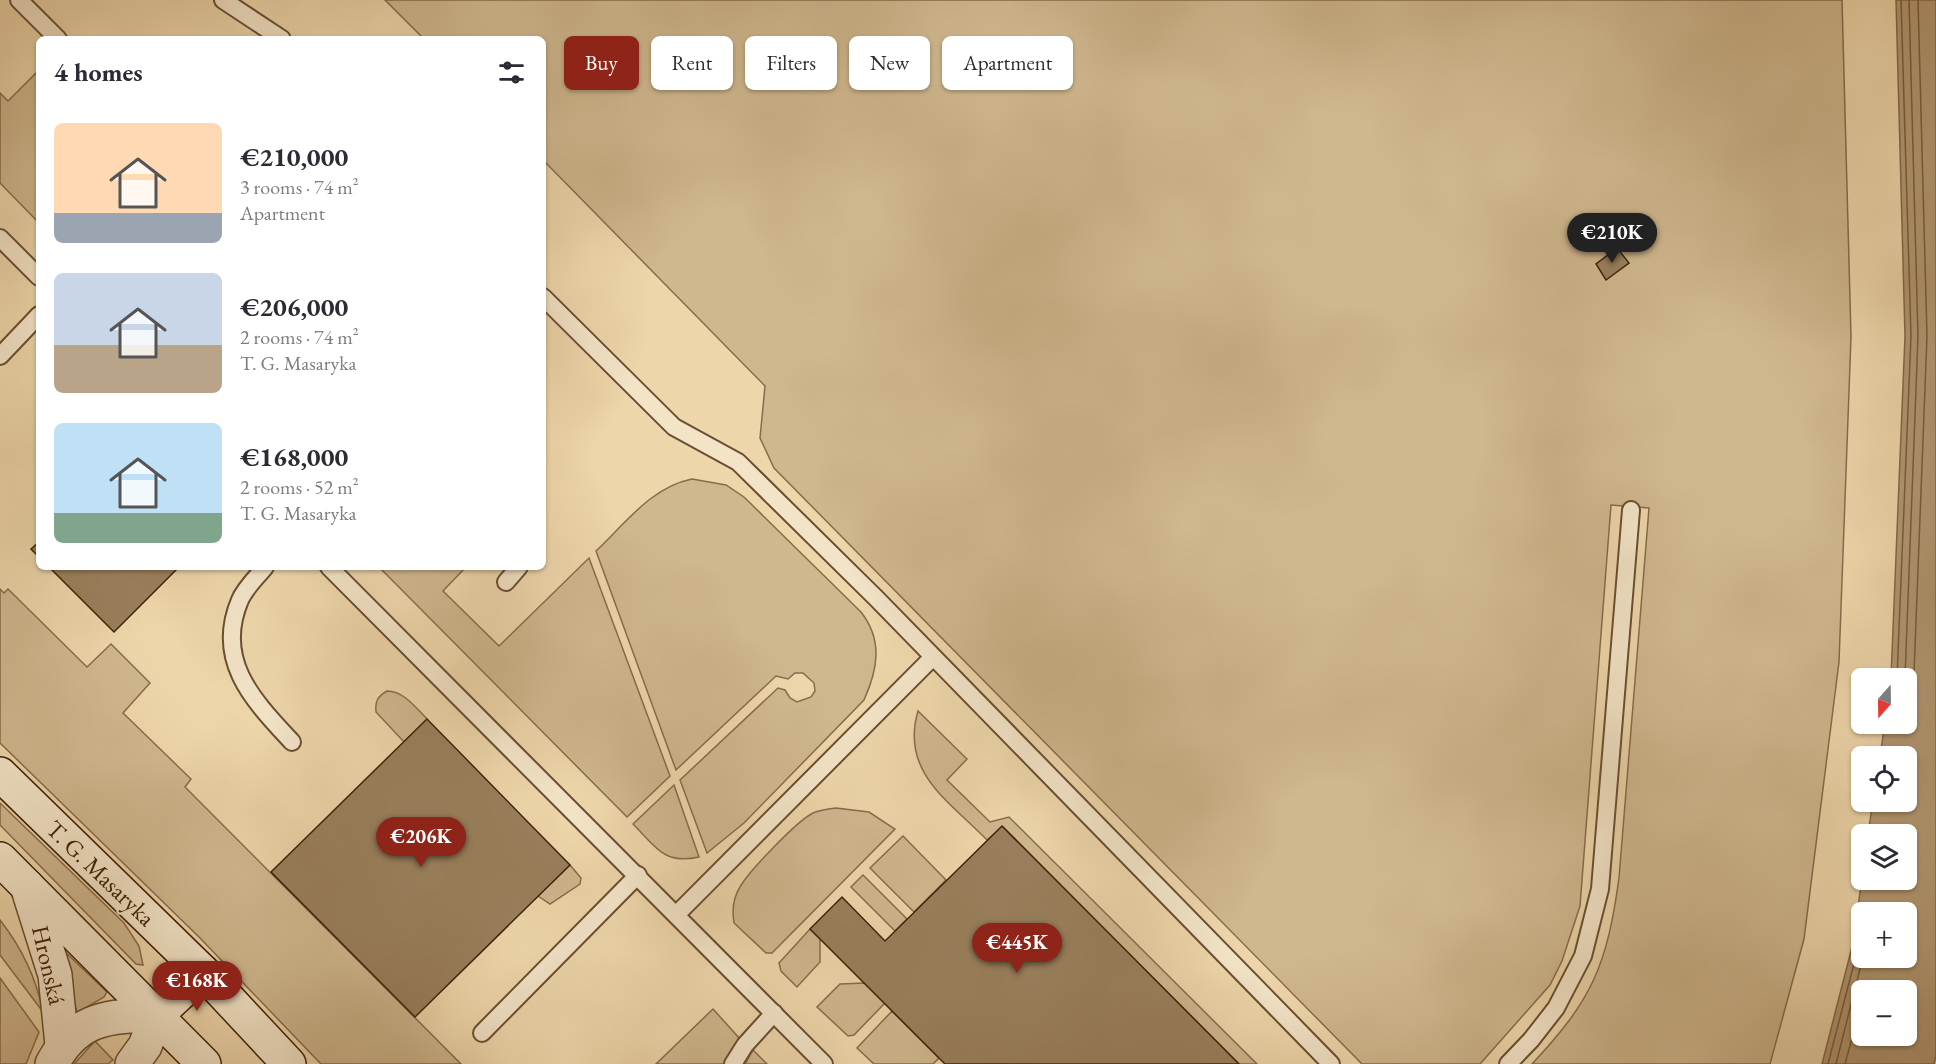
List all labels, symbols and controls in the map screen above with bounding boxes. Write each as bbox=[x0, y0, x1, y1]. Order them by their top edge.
chip: Buy bbox=[564, 36, 639, 90]
chip: Rent bbox=[651, 36, 733, 90]
chip: Filters bbox=[745, 36, 837, 90]
chip: New bbox=[849, 36, 930, 90]
chip: Apartment bbox=[942, 36, 1073, 90]
text: 4 homes bbox=[54, 55, 143, 89]
icon: filters bbox=[495, 56, 528, 89]
text: €210,000 bbox=[240, 140, 348, 174]
icon: home bbox=[102, 147, 174, 219]
text: 3 rooms · 74 m² bbox=[240, 174, 359, 200]
text: Apartment bbox=[240, 200, 325, 226]
pin: €210K bbox=[1570, 213, 1654, 264]
text: €210K bbox=[1581, 219, 1643, 245]
text: €206,000 bbox=[240, 290, 348, 324]
icon: home bbox=[102, 297, 174, 369]
text: 2 rooms · 74 m² bbox=[240, 324, 359, 350]
text: T. G. Masaryka bbox=[240, 350, 357, 376]
text: €168,000 bbox=[240, 440, 348, 474]
icon: home bbox=[102, 447, 174, 519]
text: 2 rooms · 52 m² bbox=[240, 474, 359, 500]
text: T. G. Masaryka bbox=[240, 500, 357, 526]
north arrow bbox=[1851, 668, 1917, 734]
map controls bbox=[1851, 668, 1917, 1046]
button: locate bbox=[1851, 746, 1917, 812]
street label: T. G. Masaryka bbox=[40, 813, 162, 933]
pin: €206K bbox=[379, 817, 463, 868]
text: €206K bbox=[390, 823, 452, 849]
button: layers bbox=[1851, 824, 1917, 890]
button: + bbox=[1851, 902, 1917, 968]
street label: Hronská bbox=[25, 922, 73, 1008]
pin: €445K bbox=[975, 923, 1059, 974]
text: €445K bbox=[986, 929, 1048, 955]
pin: €168K bbox=[155, 961, 239, 1012]
text: €168K bbox=[166, 967, 228, 993]
button: − bbox=[1851, 980, 1917, 1046]

